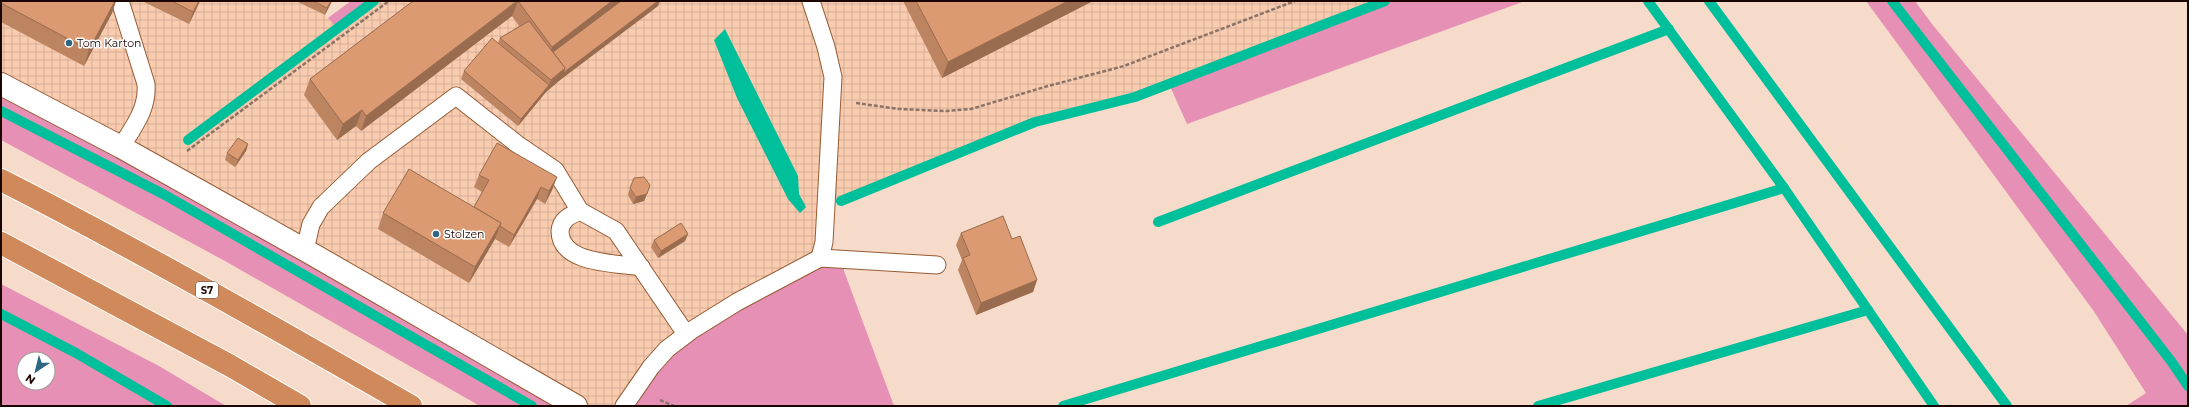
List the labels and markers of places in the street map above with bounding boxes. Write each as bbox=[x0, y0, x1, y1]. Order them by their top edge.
place label: Tom Karton bbox=[77, 36, 142, 50]
marker: Tom Karton bbox=[64, 38, 74, 48]
place label: Stolzen bbox=[444, 227, 484, 241]
marker: Stolzen bbox=[431, 229, 441, 239]

